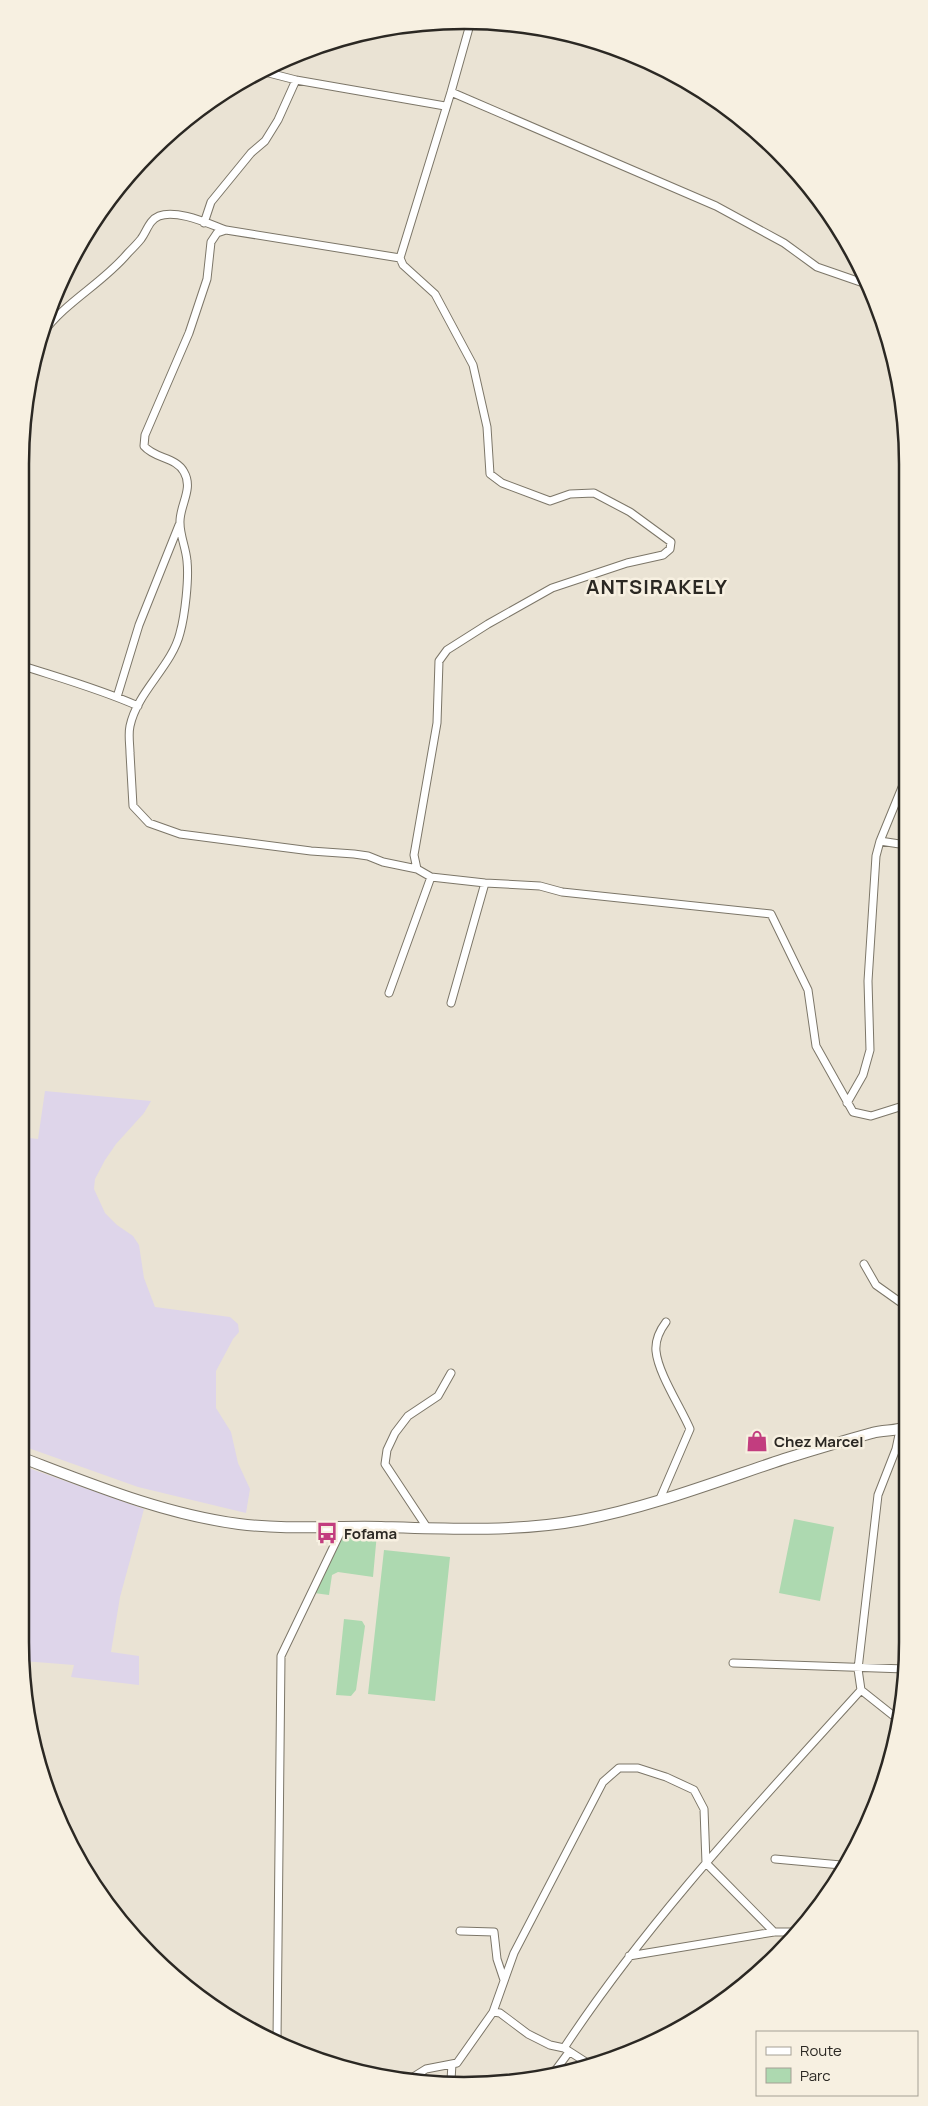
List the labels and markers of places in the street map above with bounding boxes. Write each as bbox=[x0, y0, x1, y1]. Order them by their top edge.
shop icon: Chez Marcel bbox=[744, 1428, 770, 1454]
place label: Chez Marcel bbox=[774, 1431, 863, 1452]
bus stop icon: Fofama bbox=[314, 1520, 340, 1546]
place label: Fofama bbox=[344, 1523, 397, 1544]

